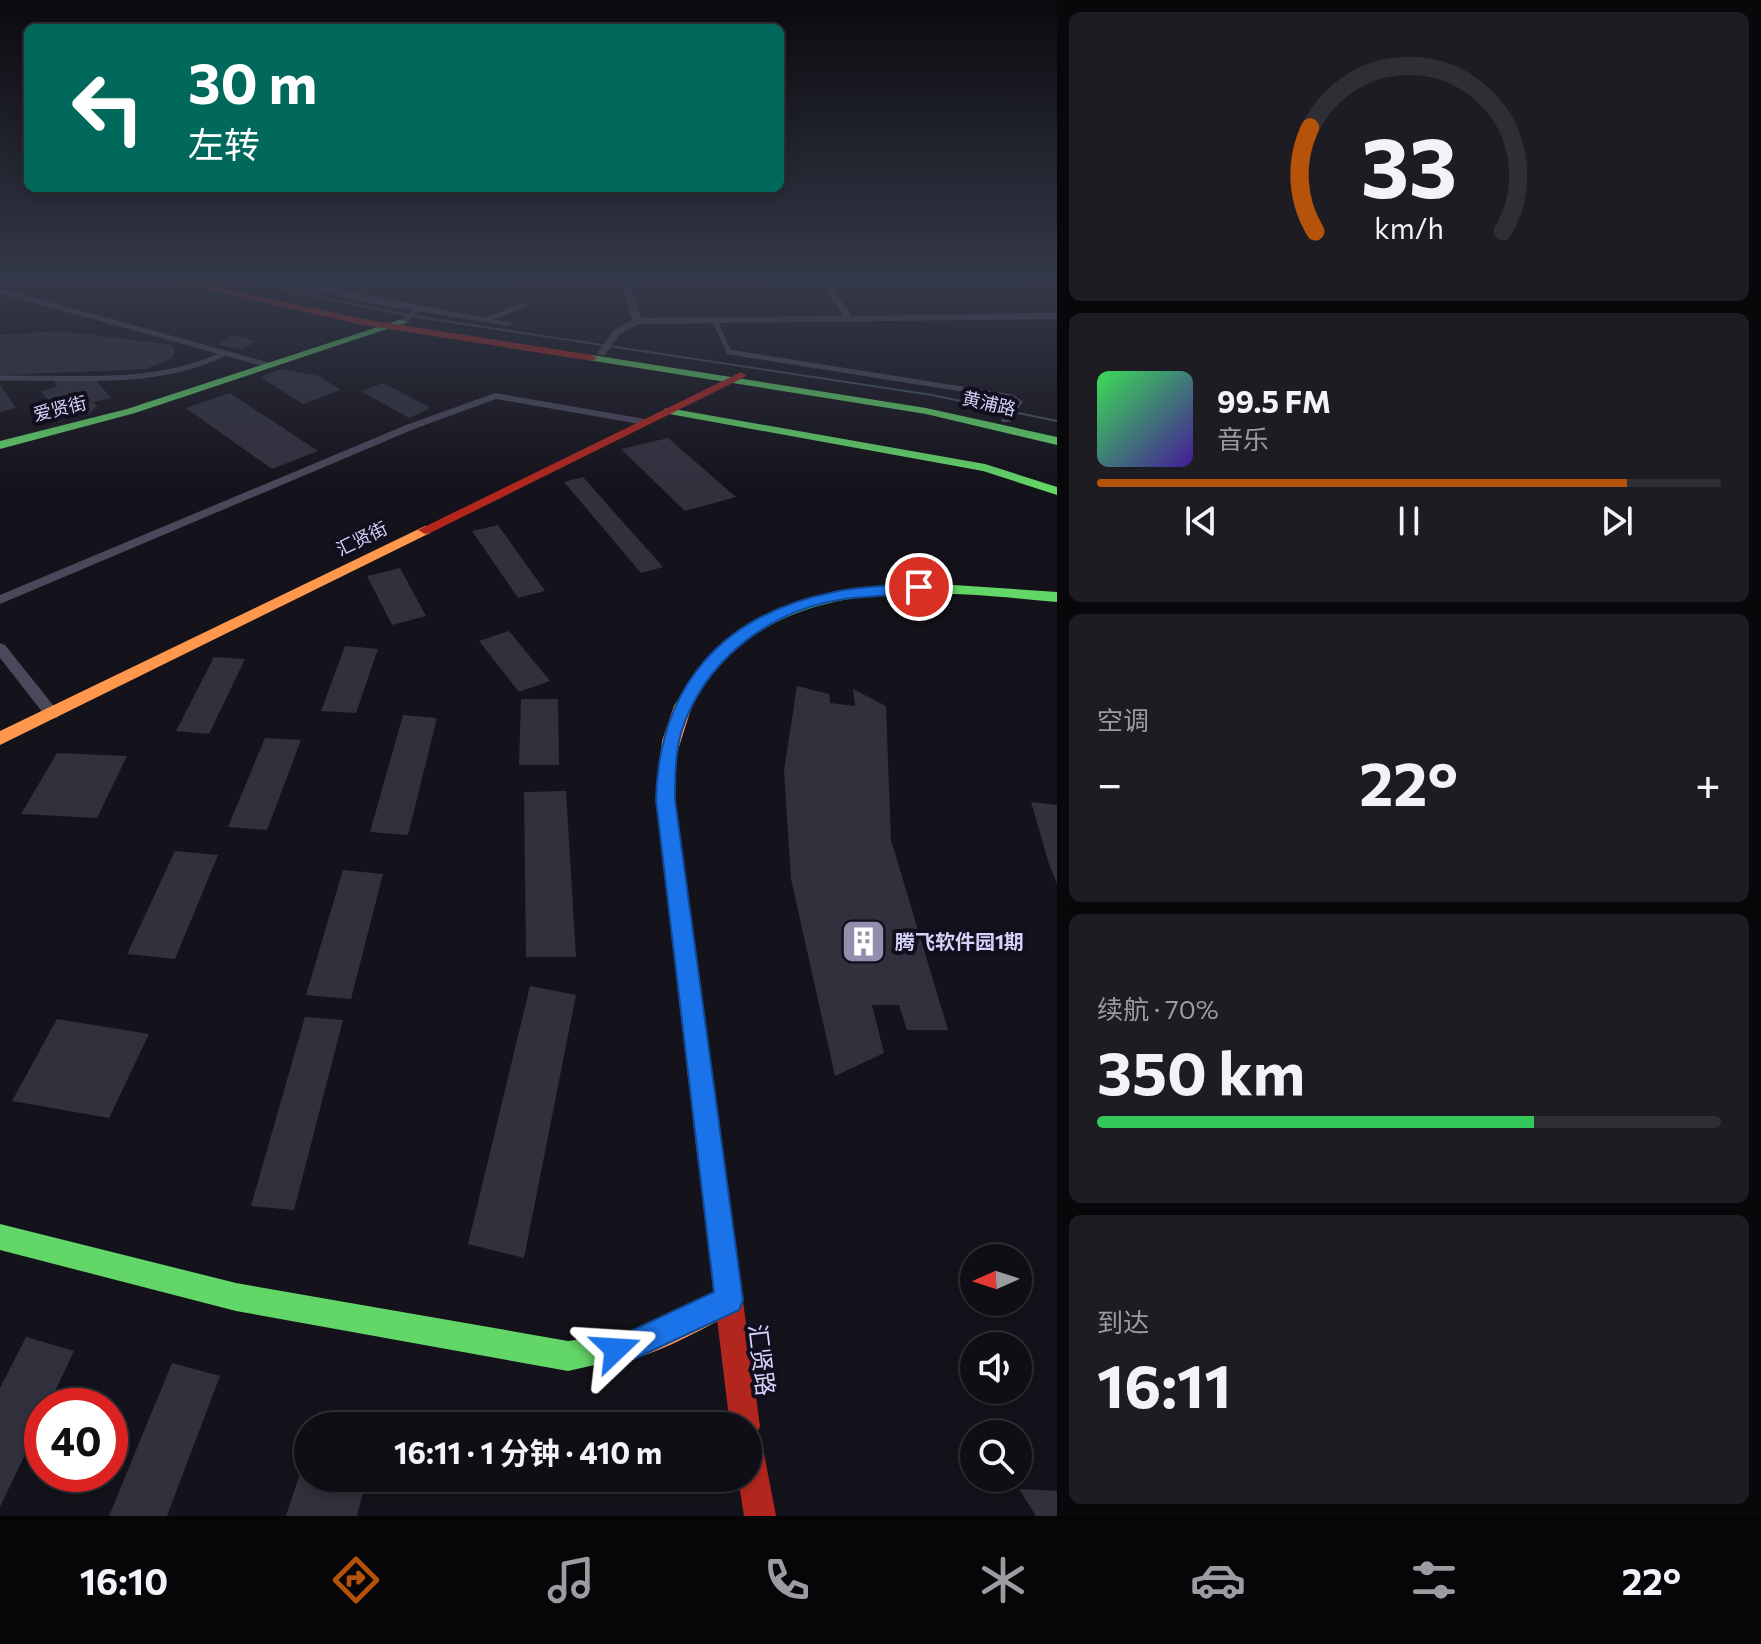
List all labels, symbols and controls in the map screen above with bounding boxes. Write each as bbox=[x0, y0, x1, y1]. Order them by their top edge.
text: 30 m bbox=[188, 47, 317, 116]
icon: left bbox=[56, 56, 160, 160]
text: 33 bbox=[1361, 113, 1457, 215]
text: 左转 bbox=[188, 121, 260, 165]
text: km/h bbox=[1374, 211, 1444, 246]
text: 99.5 FM bbox=[1217, 382, 1331, 419]
street label: 黄浦路 bbox=[960, 386, 1018, 420]
street label: 爱贤街 bbox=[31, 391, 89, 425]
text: 音乐 bbox=[1217, 423, 1269, 454]
icon: previous bbox=[1179, 499, 1223, 543]
icon: pause bbox=[1387, 499, 1431, 543]
icon: next bbox=[1595, 499, 1639, 543]
street label: 汇贤街 bbox=[332, 516, 391, 560]
pin bbox=[885, 553, 953, 621]
icon: arrive bbox=[897, 565, 941, 609]
text: 空调 bbox=[1097, 704, 1149, 735]
text: 22° bbox=[1359, 745, 1458, 818]
text: − bbox=[1097, 755, 1122, 809]
text: + bbox=[1695, 755, 1721, 809]
building icon: 腾飞软件园1期 bbox=[840, 918, 888, 966]
place label: 腾飞软件园1期 bbox=[895, 929, 1024, 953]
text: 续航 · 70% bbox=[1097, 993, 1219, 1024]
text: 350 km bbox=[1097, 1034, 1305, 1107]
north arrow bbox=[960, 1244, 1032, 1316]
map controls bbox=[960, 1244, 1032, 1492]
text: 到达 bbox=[1097, 1306, 1149, 1337]
position arrow bbox=[574, 1307, 658, 1391]
street label: 汇贤路 bbox=[744, 1322, 781, 1397]
button: sound bbox=[960, 1332, 1032, 1404]
text: 16:11 bbox=[1097, 1347, 1231, 1420]
speed limit sign: 40 bbox=[24, 1388, 128, 1492]
button: search bbox=[960, 1420, 1032, 1492]
text: 16:11 · 1 分钟 · 410 m bbox=[394, 1433, 662, 1470]
icon: directions bbox=[328, 1552, 384, 1608]
icon: music bbox=[543, 1552, 599, 1608]
icon: phone bbox=[759, 1552, 815, 1608]
icon: climate bbox=[975, 1552, 1031, 1608]
icon: car bbox=[1190, 1552, 1246, 1608]
icon: filters bbox=[1406, 1552, 1462, 1608]
text: 16:10 bbox=[80, 1558, 168, 1602]
text: 22° bbox=[1622, 1558, 1681, 1602]

